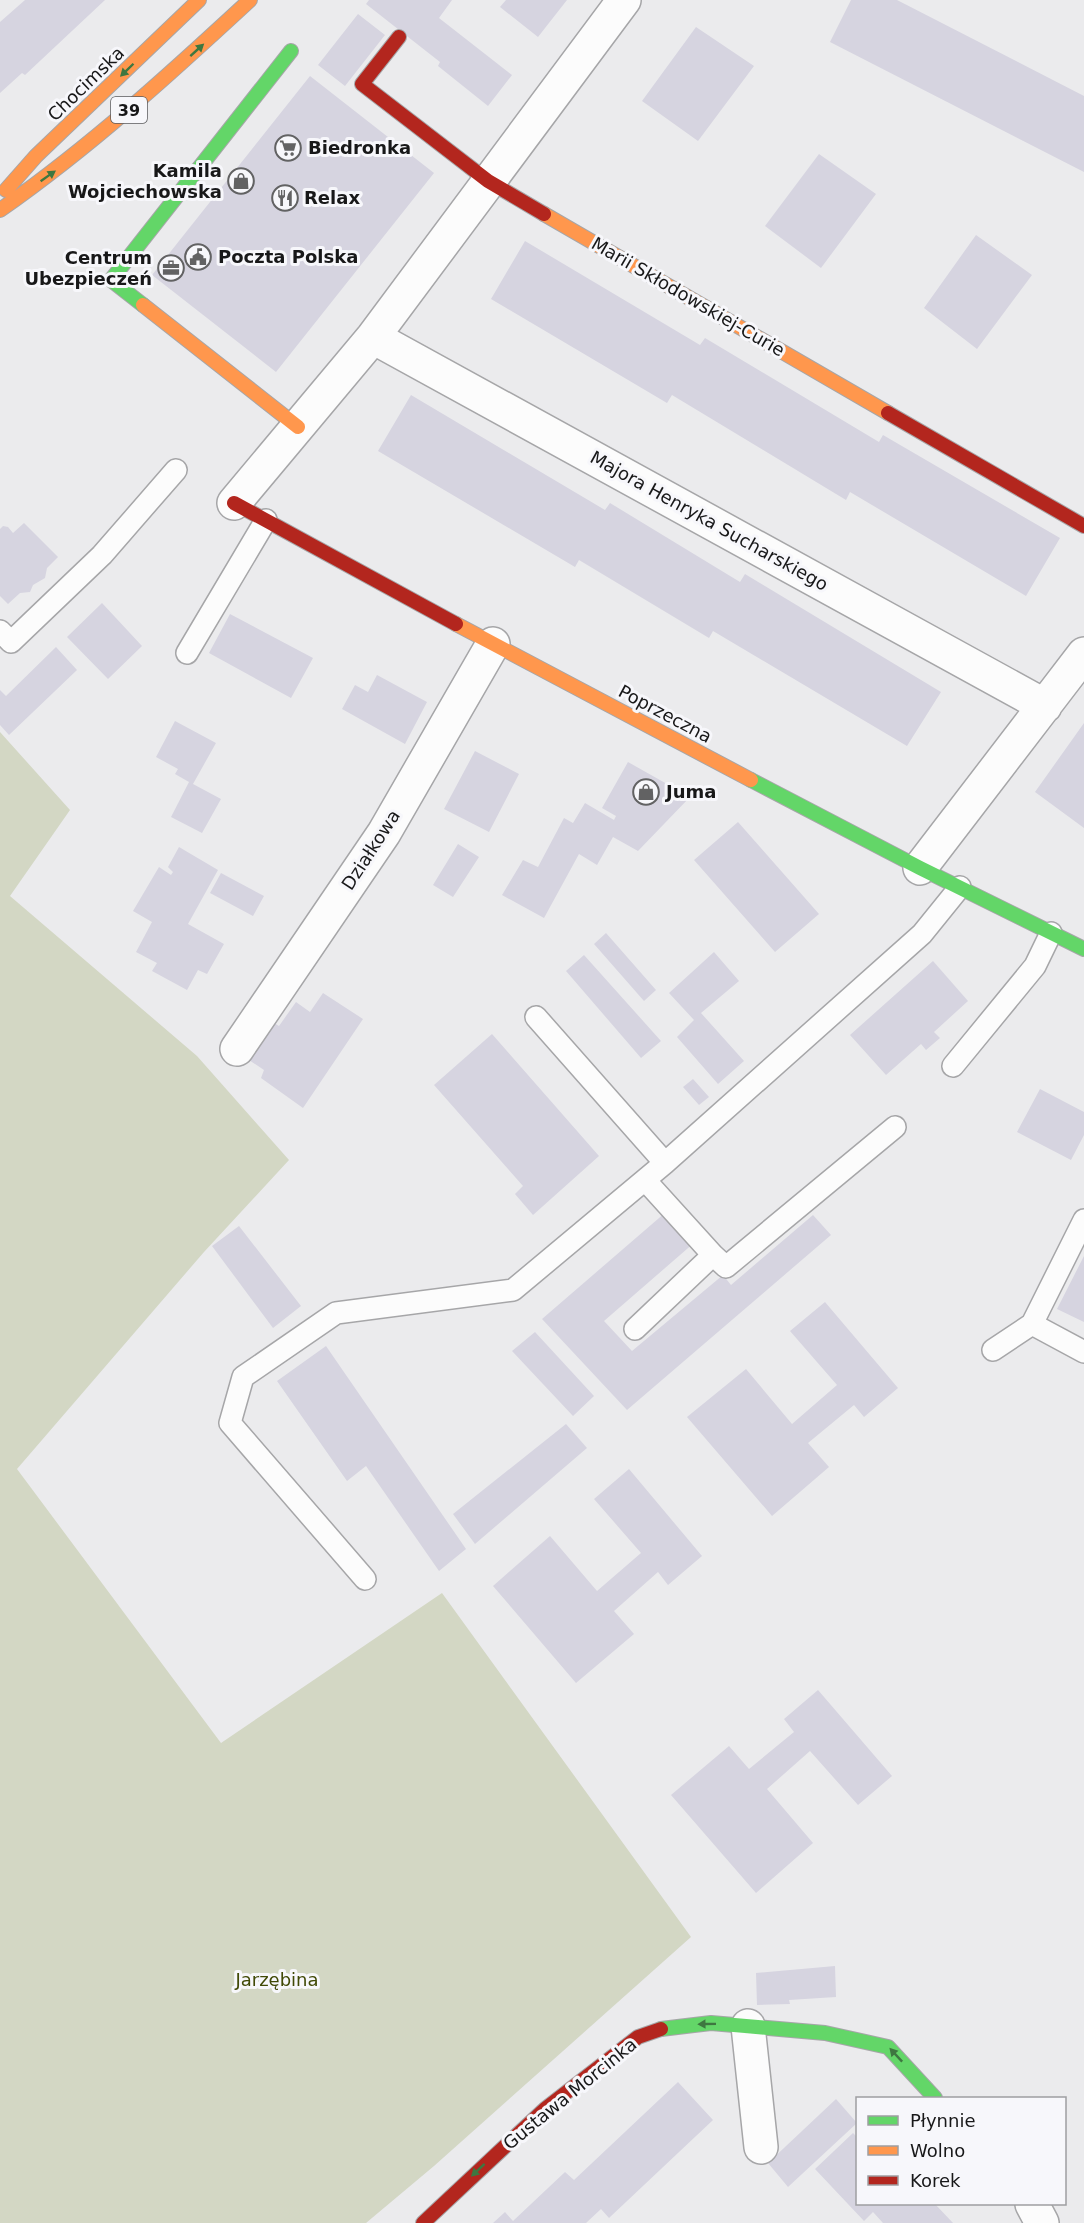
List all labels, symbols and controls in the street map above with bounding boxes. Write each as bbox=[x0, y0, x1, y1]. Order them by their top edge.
street label: Chocimska bbox=[43, 42, 128, 125]
one-way arrow bbox=[189, 44, 204, 57]
one-way arrow bbox=[120, 62, 134, 76]
road number: 39 bbox=[111, 97, 147, 123]
supermarket icon: Biedronka bbox=[273, 133, 303, 163]
place label: Biedronka bbox=[308, 137, 411, 158]
place label: Kamila Wojciechowska bbox=[68, 160, 222, 202]
shop icon: Kamila Wojciechowska bbox=[226, 166, 256, 196]
one-way arrow bbox=[40, 171, 56, 182]
restaurant icon: Relax bbox=[270, 183, 300, 213]
place label: Relax bbox=[304, 187, 360, 208]
street label: Marii Skłodowskiej-Curie bbox=[588, 233, 789, 361]
public building icon: Poczta Polska bbox=[183, 242, 213, 272]
place label: Poczta Polska bbox=[218, 246, 358, 267]
place label: Centrum Ubezpieczeń bbox=[24, 247, 152, 289]
office icon: Centrum Ubezpieczeń bbox=[156, 253, 186, 283]
street label: Majora Henryka Sucharskiego bbox=[587, 446, 832, 595]
street label: Poprzeczna bbox=[615, 680, 715, 747]
shop icon: Juma bbox=[631, 777, 661, 807]
place label: Juma bbox=[664, 781, 716, 802]
street label: Działkowa bbox=[337, 806, 404, 894]
park label: Jarzębina bbox=[234, 1969, 319, 1990]
one-way arrow bbox=[697, 2019, 716, 2029]
street label: Gustawa Morcinka bbox=[499, 2033, 641, 2154]
one-way arrow bbox=[889, 2048, 903, 2063]
legend bbox=[856, 2097, 1066, 2205]
text: Płynnie bbox=[910, 2110, 976, 2131]
text: Wolno bbox=[910, 2140, 965, 2161]
one-way arrow bbox=[470, 2163, 485, 2177]
text: Korek bbox=[910, 2170, 961, 2191]

